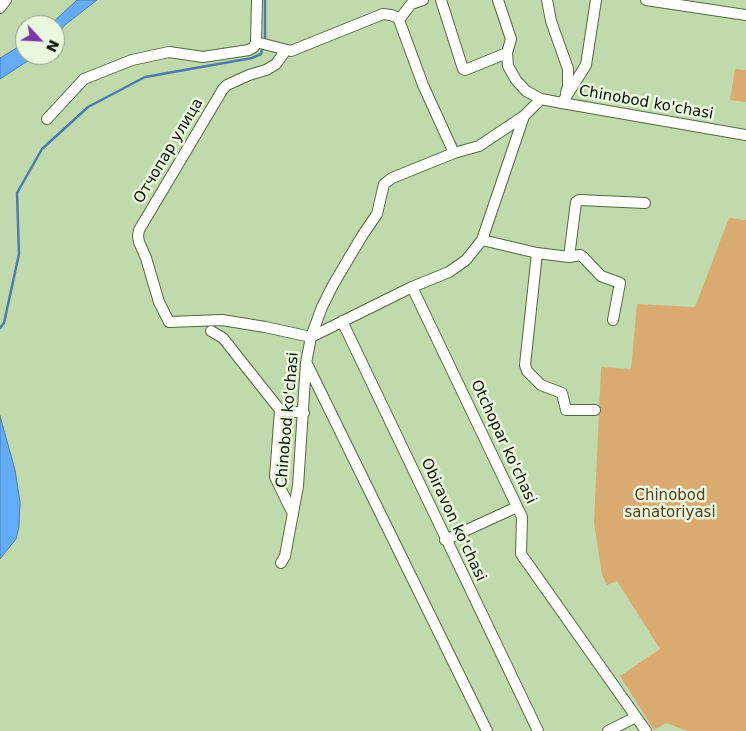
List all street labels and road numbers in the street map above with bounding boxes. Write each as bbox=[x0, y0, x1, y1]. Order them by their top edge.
street label: Chinobod ko'chasi bbox=[577, 82, 715, 124]
street label: Отчопар улица bbox=[131, 95, 207, 207]
street label: Chinobod ko'chasi bbox=[273, 351, 303, 489]
street label: Otchopar ko'chasi bbox=[466, 377, 540, 507]
street label: Obiravon ko'chasi bbox=[417, 456, 489, 584]

